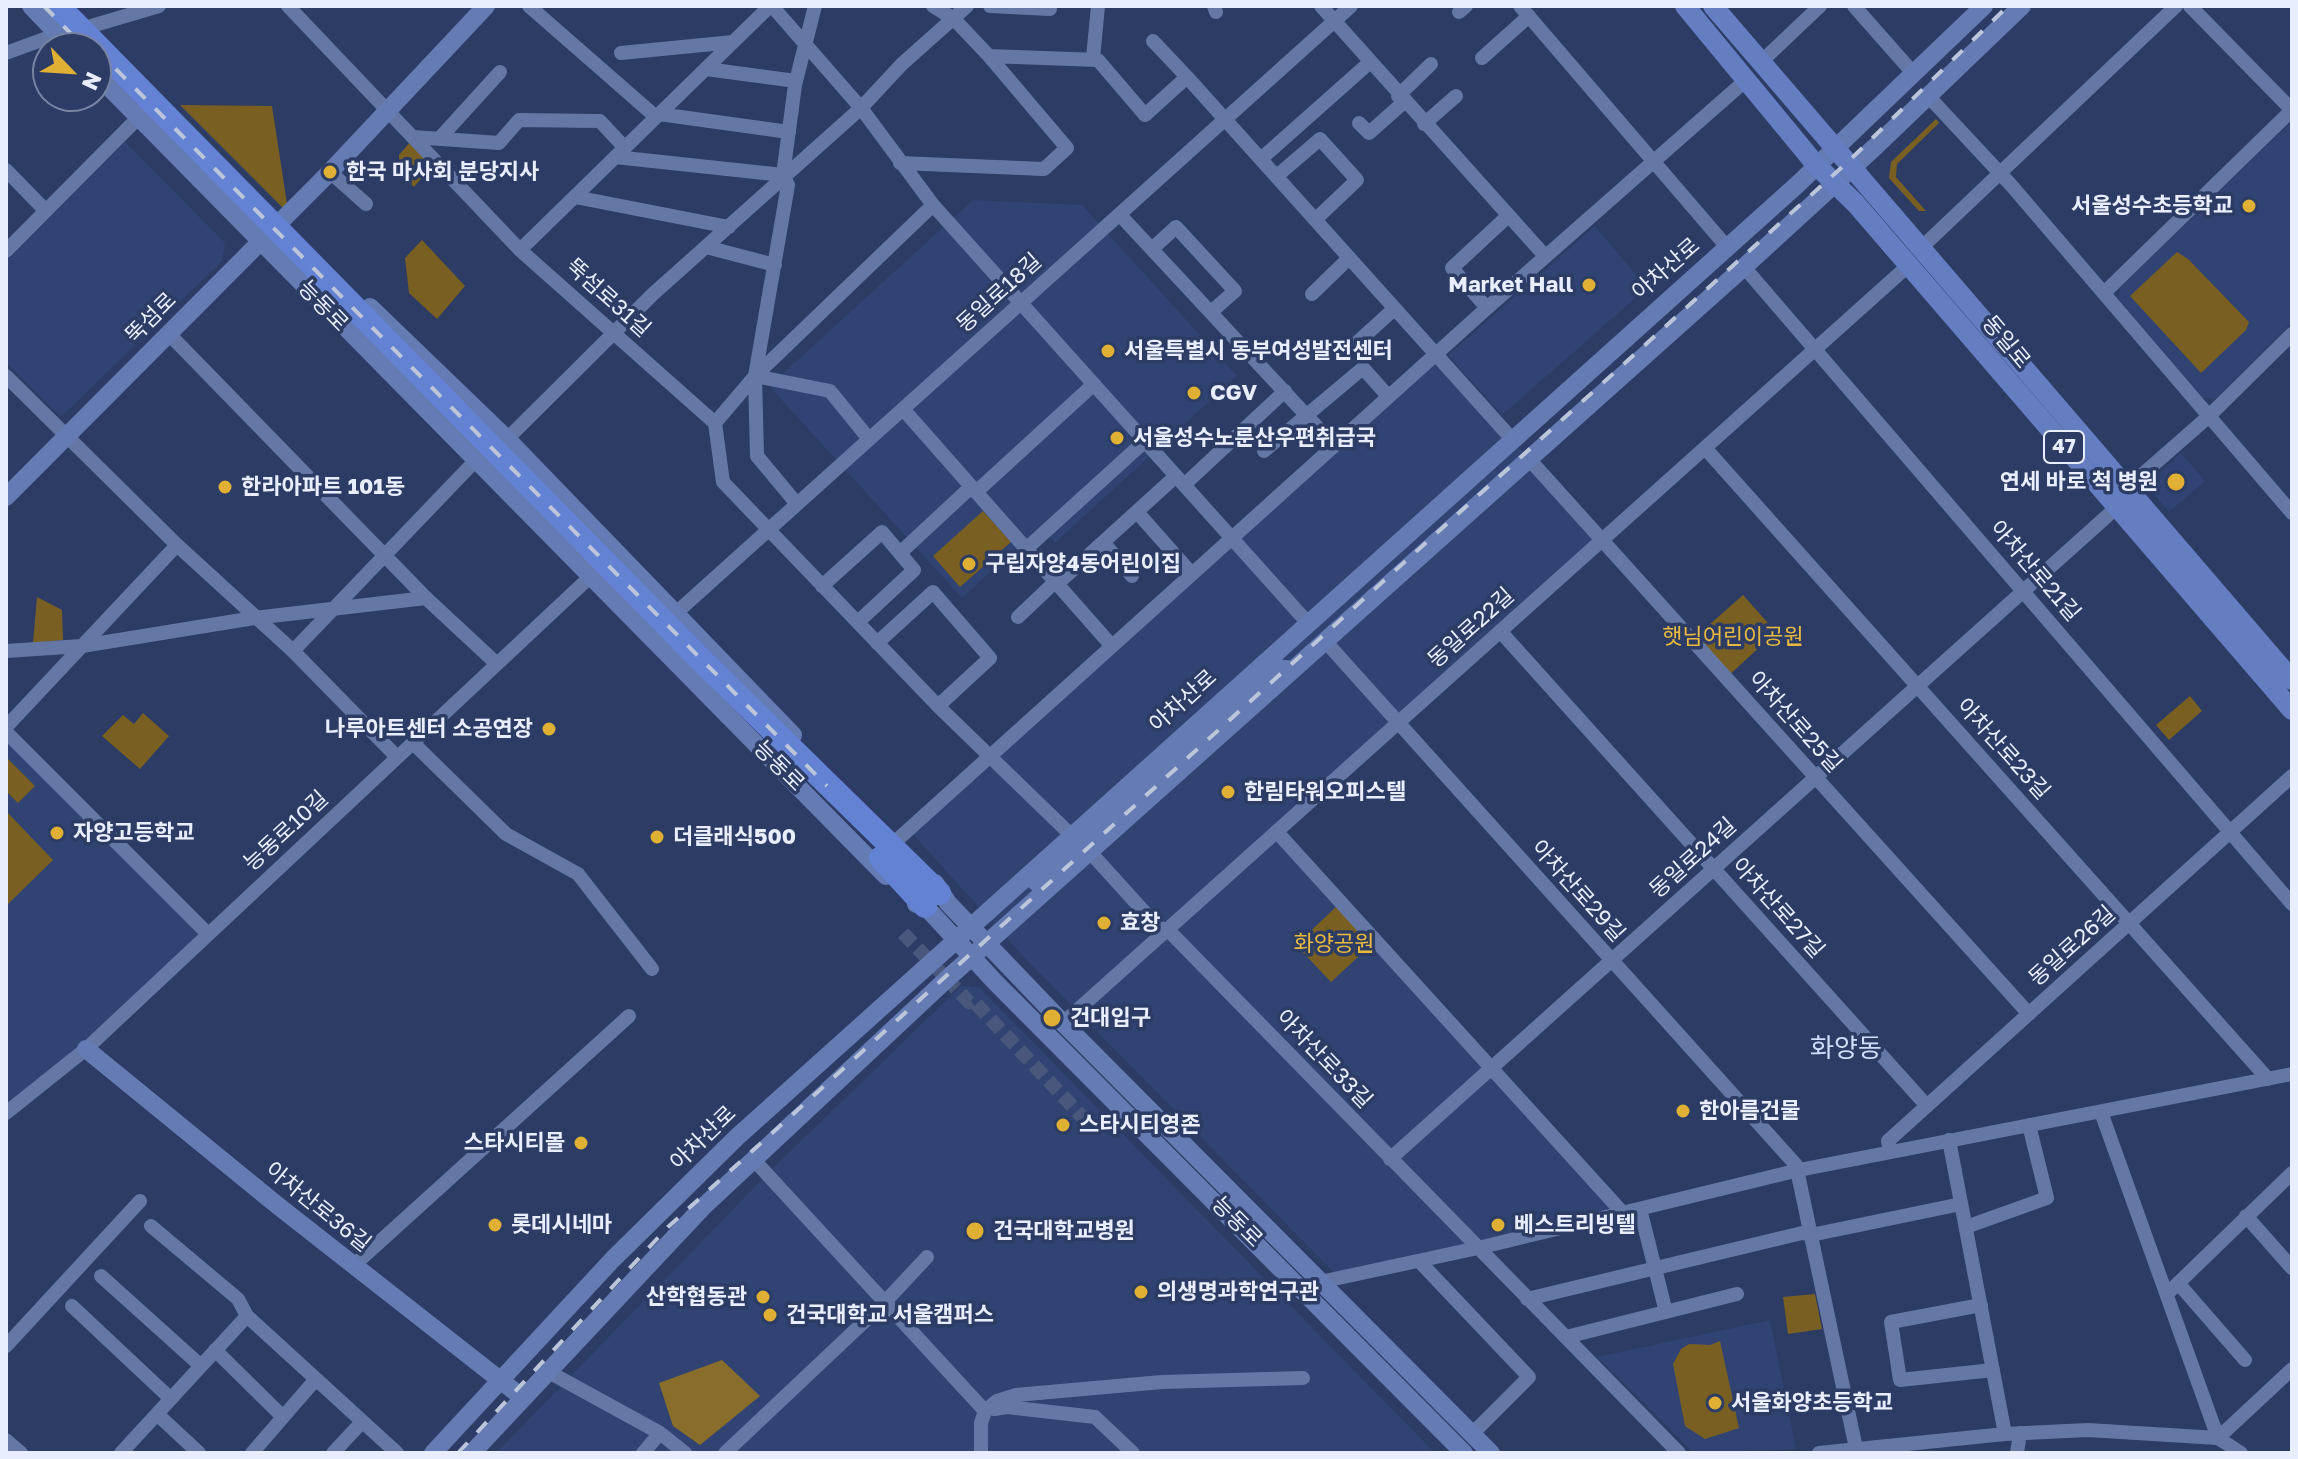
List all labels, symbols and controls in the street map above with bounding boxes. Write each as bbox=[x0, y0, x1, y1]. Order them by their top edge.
north arrow bbox=[32, 32, 112, 112]
text: N bbox=[77, 68, 108, 95]
place label: 한국 마사회 분당지사 bbox=[346, 159, 539, 185]
marker: 한국 마사회 분당지사 bbox=[321, 163, 339, 181]
place label: 서울성수초등학교 bbox=[2071, 193, 2233, 219]
marker: 서울성수초등학교 bbox=[2240, 197, 2258, 215]
street label: 아차산로 bbox=[1627, 232, 1705, 306]
street label: 동일로18길 bbox=[951, 248, 1047, 338]
street label: 뚝섬로31길 bbox=[560, 253, 656, 343]
place label: Market Hall bbox=[1448, 272, 1573, 298]
street label: 능동로 bbox=[292, 275, 354, 337]
marker: Market Hall bbox=[1580, 276, 1598, 294]
street label: 뚝섬로 bbox=[120, 287, 182, 349]
street label: 동일로 bbox=[1976, 310, 2036, 374]
place label: 서울특별시 동부여성발전센터 bbox=[1124, 338, 1393, 364]
marker: 서울특별시 동부여성발전센터 bbox=[1099, 342, 1117, 360]
place label: CGV bbox=[1210, 380, 1257, 406]
marker: CGV bbox=[1185, 384, 1203, 402]
place label: 서울성수노룬산우편취급국 bbox=[1133, 425, 1376, 451]
marker: 서울성수노룬산우편취급국 bbox=[1108, 429, 1126, 447]
road number: 47 bbox=[2044, 431, 2084, 463]
place label: 연세 바로 척 병원 bbox=[2000, 469, 2158, 495]
marker: 연세 바로 척 병원 bbox=[2165, 471, 2187, 493]
place label: 한라아파트 101동 bbox=[241, 474, 405, 500]
marker: 한라아파트 101동 bbox=[216, 478, 234, 496]
street label: 아차산로21길 bbox=[1984, 515, 2086, 627]
place label: 구립자양4동어린이집 bbox=[985, 551, 1181, 577]
marker: 구립자양4동어린이집 bbox=[960, 555, 978, 573]
street label: 동일로22길 bbox=[1423, 583, 1519, 673]
park label: 햇님어린이공원 bbox=[1662, 624, 1804, 650]
street label: 아차산로 bbox=[1144, 664, 1222, 738]
street label: 아차산로25길 bbox=[1743, 666, 1847, 778]
street label: 아차산로23길 bbox=[1951, 693, 2055, 805]
place label: 나루아트센터 소공연장 bbox=[325, 716, 533, 742]
marker: 나루아트센터 소공연장 bbox=[540, 720, 558, 738]
street label: 능동로 bbox=[748, 735, 810, 797]
place label: 한림타워오피스텔 bbox=[1244, 779, 1406, 805]
marker: 한림타워오피스텔 bbox=[1219, 783, 1237, 801]
street label: 능동로10길 bbox=[239, 785, 333, 877]
street label: 동일로24길 bbox=[1644, 812, 1742, 904]
place label: 자양고등학교 bbox=[73, 820, 194, 846]
marker: 자양고등학교 bbox=[48, 824, 66, 842]
place label: 더클래식500 bbox=[673, 824, 796, 850]
marker: 더클래식500 bbox=[648, 828, 666, 846]
street label: 아차산로29길 bbox=[1526, 835, 1630, 947]
street label: 아차산로27길 bbox=[1726, 852, 1830, 964]
street label: 동일로26길 bbox=[2023, 900, 2121, 992]
place label: 효창 bbox=[1120, 910, 1160, 936]
marker: 효창 bbox=[1095, 914, 1113, 932]
park label: 화양공원 bbox=[1294, 931, 1374, 957]
street label: 아차산로33길 bbox=[1270, 1004, 1378, 1114]
place label: 건대입구 bbox=[1070, 1005, 1151, 1031]
marker: 건대입구 bbox=[1041, 1007, 1063, 1029]
district label: 화양동 bbox=[1810, 1033, 1882, 1065]
place label: 한아름건물 bbox=[1699, 1098, 1800, 1124]
street label: 아차산로 bbox=[665, 1100, 741, 1176]
marker: 한아름건물 bbox=[1674, 1102, 1692, 1120]
place label: 스타시티영존 bbox=[1079, 1112, 1200, 1138]
marker: 스타시티영존 bbox=[1054, 1116, 1072, 1134]
place label: 스타시티몰 bbox=[464, 1130, 565, 1156]
marker: 스타시티몰 bbox=[572, 1134, 590, 1152]
street label: 아차산로36길 bbox=[260, 1157, 376, 1257]
street label: 능동로 bbox=[1206, 1191, 1268, 1253]
place label: 롯데시네마 bbox=[511, 1212, 612, 1238]
place label: 베스트리빙텔 bbox=[1514, 1212, 1635, 1238]
marker: 롯데시네마 bbox=[486, 1216, 504, 1234]
marker: 베스트리빙텔 bbox=[1489, 1216, 1507, 1234]
place label: 건국대학교병원 bbox=[993, 1218, 1135, 1244]
marker: 건국대학교병원 bbox=[964, 1220, 986, 1242]
place label: 의생명과학연구관 bbox=[1157, 1279, 1319, 1305]
marker: 의생명과학연구관 bbox=[1132, 1283, 1150, 1301]
place label: 산학협동관 bbox=[646, 1284, 747, 1310]
marker: 산학협동관 bbox=[754, 1288, 772, 1306]
place label: 건국대학교 서울캠퍼스 bbox=[786, 1302, 994, 1328]
marker: 건국대학교 서울캠퍼스 bbox=[761, 1306, 779, 1324]
place label: 서울화양초등학교 bbox=[1731, 1390, 1893, 1416]
marker: 서울화양초등학교 bbox=[1706, 1394, 1724, 1412]

